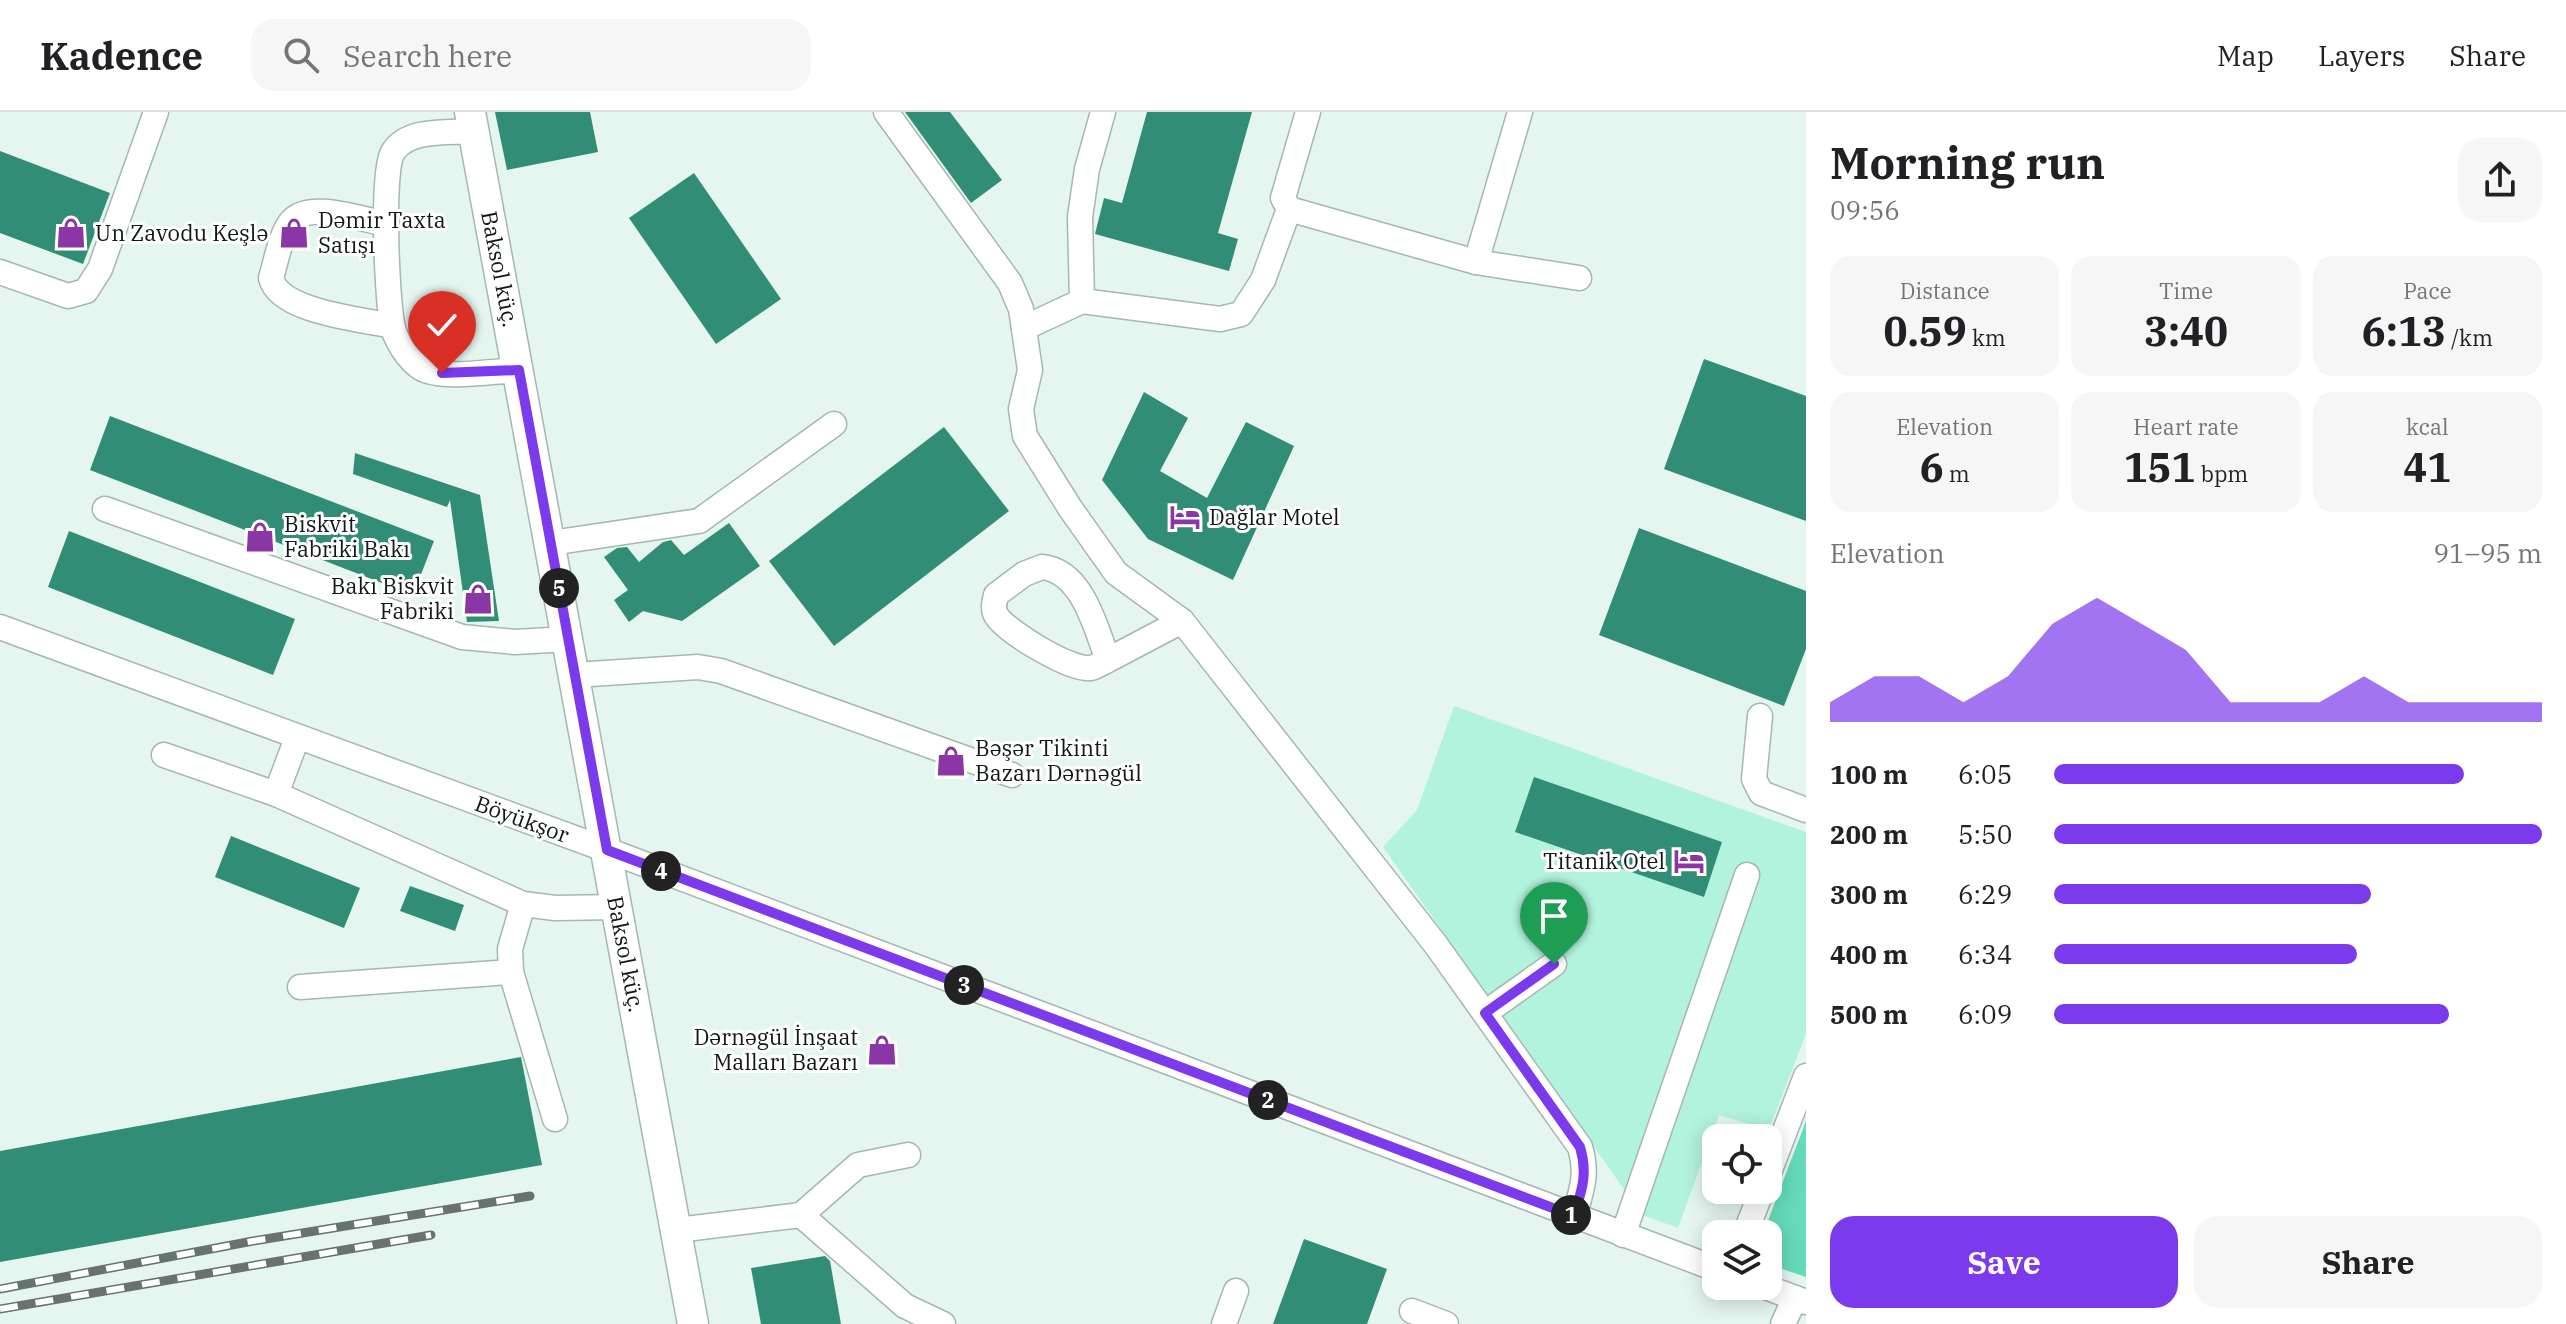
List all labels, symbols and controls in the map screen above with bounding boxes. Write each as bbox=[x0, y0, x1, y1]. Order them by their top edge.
search box bbox=[251, 19, 811, 91]
text: Kadence bbox=[40, 31, 203, 80]
icon: search bbox=[279, 33, 323, 77]
text: Search here bbox=[343, 36, 512, 75]
text: Map bbox=[2217, 37, 2274, 74]
text: Layers bbox=[2318, 37, 2405, 74]
text: Share bbox=[2449, 37, 2526, 74]
text: Morning run bbox=[1830, 134, 2105, 191]
button: share bbox=[2458, 138, 2542, 222]
text: 09:56 bbox=[1830, 193, 1900, 227]
place label: Dəmir Taxta Satışı bbox=[318, 205, 446, 259]
street label: Baksol küç. bbox=[475, 208, 526, 329]
shop icon: Un Zavodu Keşlə bbox=[54, 216, 88, 250]
shop icon: Dəmir Taxta Satışı bbox=[277, 216, 311, 250]
place label: Un Zavodu Keşlə bbox=[95, 218, 268, 247]
text: Distance bbox=[1900, 276, 1990, 305]
text: Time bbox=[2159, 276, 2213, 305]
text: Pace bbox=[2403, 276, 2452, 305]
pin bbox=[408, 291, 476, 373]
icon: check bbox=[420, 303, 464, 347]
text: 0.59 bbox=[1884, 305, 1967, 357]
text: 3:40 bbox=[2144, 305, 2228, 357]
text: 6:13 bbox=[2362, 305, 2446, 357]
text: km bbox=[1967, 323, 2006, 352]
text: /km bbox=[2446, 323, 2493, 352]
text: Elevation bbox=[1896, 412, 1993, 441]
text: Heart rate bbox=[2133, 412, 2239, 441]
text: kcal bbox=[2406, 412, 2449, 441]
text: 6 bbox=[1920, 441, 1944, 493]
text: 151 bbox=[2124, 441, 2196, 493]
text: 41 bbox=[2403, 441, 2451, 493]
text: m bbox=[1944, 459, 1970, 488]
text: bpm bbox=[2196, 459, 2248, 488]
hotel icon: Dağlar Motel bbox=[1168, 500, 1202, 534]
place label: Dağlar Motel bbox=[1209, 502, 1340, 531]
place label: Biskvit Fabriki Bakı bbox=[284, 509, 410, 563]
shop icon: Biskvit Fabriki Bakı bbox=[243, 520, 277, 554]
text: Elevation bbox=[1830, 536, 1945, 570]
text: 91–95 m bbox=[2434, 536, 2542, 570]
pin: 5 bbox=[539, 568, 579, 608]
place label: Bakı Biskvit Fabriki bbox=[331, 571, 454, 625]
text: 5 bbox=[552, 573, 566, 602]
shop icon: Bakı Biskvit Fabriki bbox=[461, 582, 495, 616]
place label: Bəşər Tikinti Bazarı Dərnəgül bbox=[975, 733, 1142, 787]
shop icon: Bəşər Tikinti Bazarı Dərnəgül bbox=[934, 744, 968, 778]
text: 100 m bbox=[1830, 757, 1908, 791]
text: 6:05 bbox=[1958, 757, 2012, 791]
street label: Böyükşor bbox=[471, 788, 573, 849]
text: 200 m bbox=[1830, 817, 1908, 851]
text: 5:50 bbox=[1958, 817, 2012, 851]
hotel icon: Titanik Otel bbox=[1672, 844, 1706, 878]
place label: Titanik Otel bbox=[1543, 846, 1665, 875]
pin: 4 bbox=[641, 851, 681, 891]
text: 4 bbox=[654, 856, 668, 885]
text: 300 m bbox=[1830, 877, 1908, 911]
text: 6:29 bbox=[1958, 877, 2012, 911]
pin bbox=[1520, 882, 1588, 964]
street label: Baksol küç. bbox=[601, 893, 652, 1014]
icon: arrive bbox=[1532, 894, 1576, 938]
text: 400 m bbox=[1830, 937, 1908, 971]
text: 6:34 bbox=[1958, 937, 2012, 971]
pin: 3 bbox=[944, 965, 984, 1005]
text: 3 bbox=[957, 970, 971, 999]
text: 500 m bbox=[1830, 997, 1908, 1031]
text: 6:09 bbox=[1958, 997, 2012, 1031]
place label: Dərnəgül İnşaat Malları Bazarı bbox=[694, 1022, 858, 1076]
shop icon: Dərnəgül İnşaat Malları Bazarı bbox=[865, 1033, 899, 1067]
pin: 2 bbox=[1248, 1080, 1288, 1120]
text: 2 bbox=[1261, 1085, 1275, 1114]
map controls bbox=[1702, 1124, 1782, 1300]
button: locate bbox=[1702, 1124, 1782, 1204]
pin: 1 bbox=[1551, 1195, 1591, 1235]
text: 1 bbox=[1564, 1200, 1578, 1229]
button: Save bbox=[1830, 1216, 2178, 1308]
button: Share bbox=[2194, 1216, 2542, 1308]
button: layers bbox=[1702, 1220, 1782, 1300]

